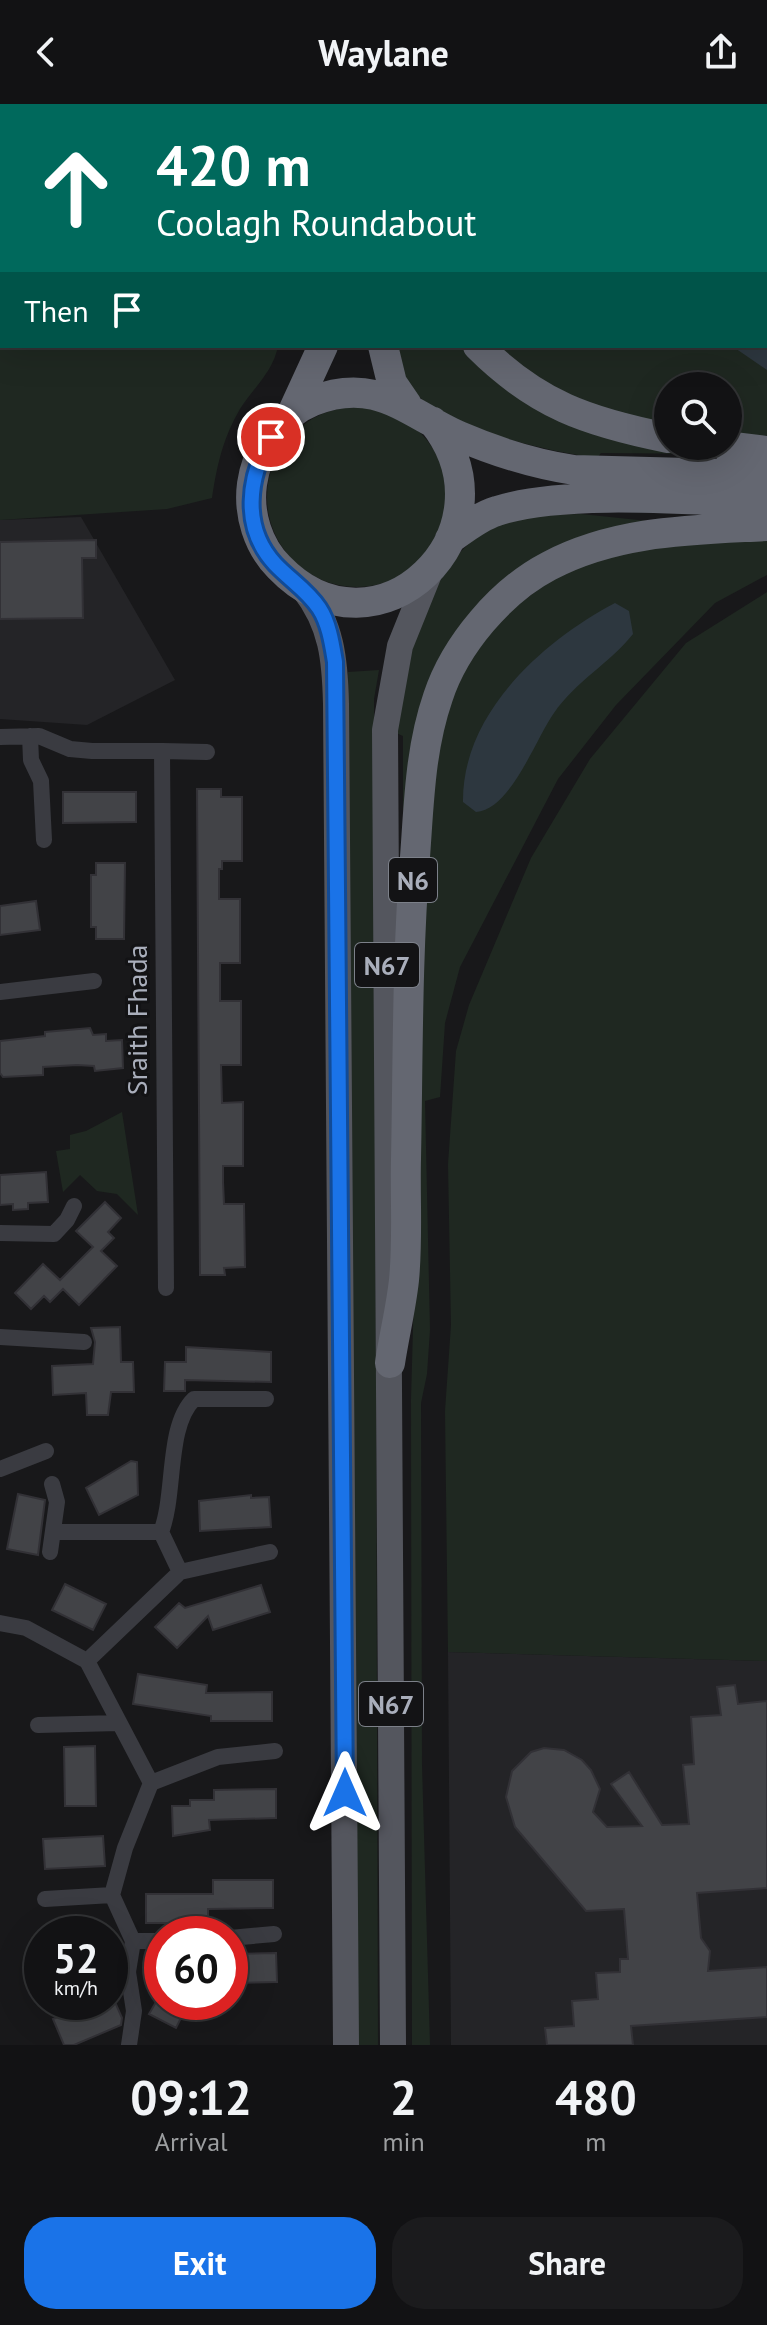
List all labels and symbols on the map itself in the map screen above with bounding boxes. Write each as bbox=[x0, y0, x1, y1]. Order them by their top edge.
pin bbox=[237, 403, 305, 471]
road number: N6 bbox=[389, 858, 437, 902]
road number: N67 bbox=[355, 943, 419, 987]
street label: Sraith Fhada bbox=[118, 945, 155, 1095]
road number: N67 bbox=[359, 1682, 423, 1726]
position arrow bbox=[303, 1751, 387, 1835]
speed limit sign: 60 bbox=[144, 1916, 248, 2020]

